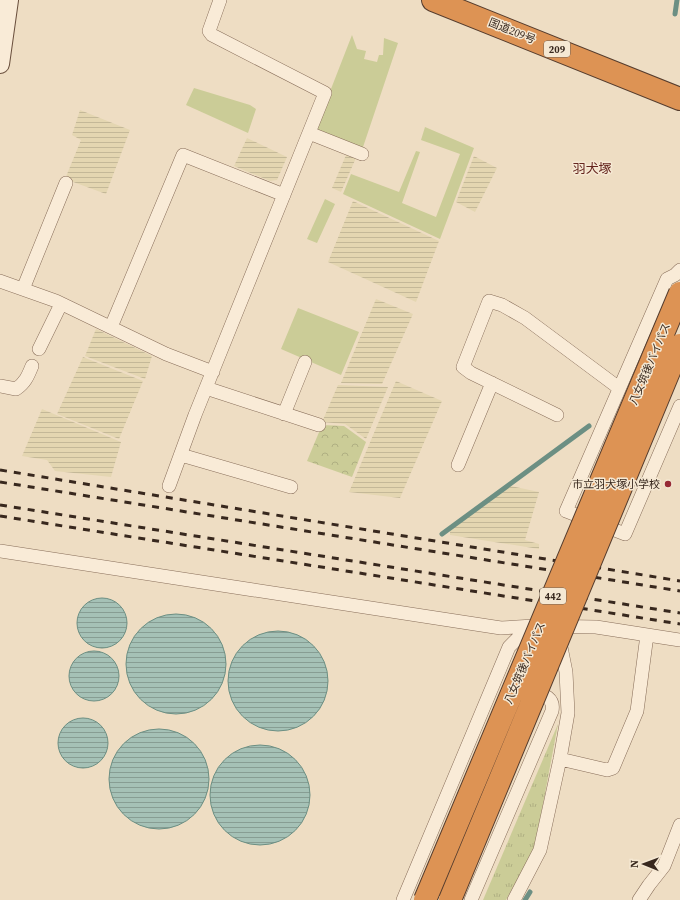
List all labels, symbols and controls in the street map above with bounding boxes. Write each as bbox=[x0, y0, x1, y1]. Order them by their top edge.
street label: 国道209号 bbox=[486, 15, 538, 47]
road number: 209 bbox=[544, 41, 570, 57]
district label: 羽犬塚 bbox=[572, 160, 612, 177]
street label: 八女筑後バイパス bbox=[626, 321, 674, 407]
place label: 市立羽犬塚小学校 bbox=[572, 477, 660, 492]
marker: 市立羽犬塚小学校 bbox=[663, 479, 673, 489]
road number: 442 bbox=[540, 588, 566, 604]
street label: 八女筑後バイパス bbox=[501, 620, 549, 706]
north arrow bbox=[624, 844, 664, 884]
text: N bbox=[627, 860, 642, 868]

